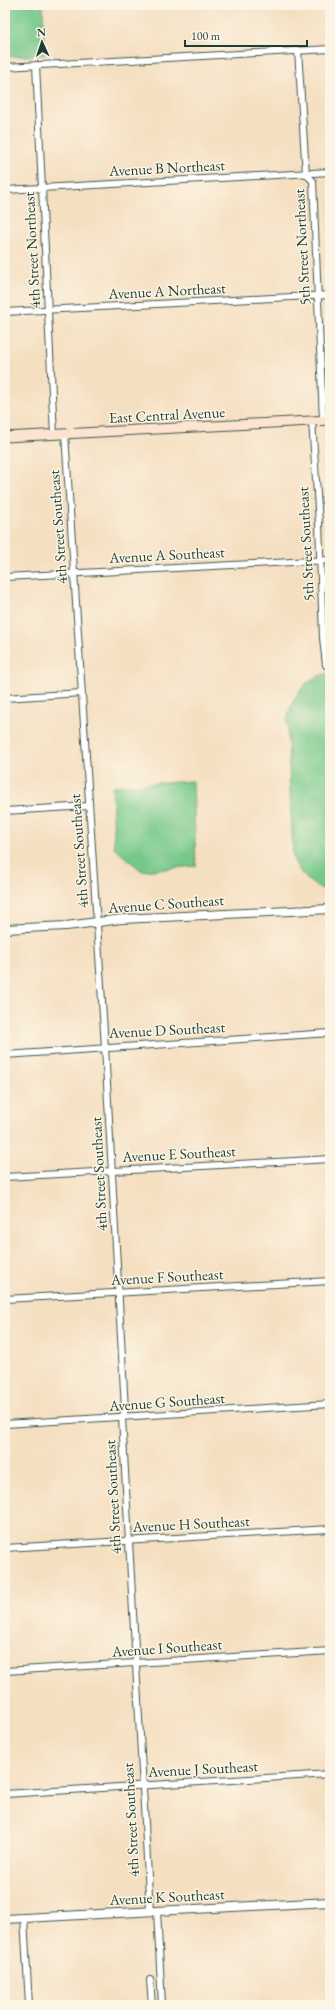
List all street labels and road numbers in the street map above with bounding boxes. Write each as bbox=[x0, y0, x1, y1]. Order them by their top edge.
street label: Avenue B Northeast bbox=[108, 155, 226, 180]
street label: 5th Street Northeast bbox=[289, 188, 314, 306]
street label: 4th Street Northeast bbox=[19, 191, 44, 309]
street label: Avenue A Northeast bbox=[107, 278, 226, 303]
street label: East Central Avenue bbox=[108, 402, 226, 427]
street label: 4th Street Southeast bbox=[44, 469, 71, 585]
street label: 5th Street Southeast bbox=[293, 486, 318, 602]
street label: Avenue A Southeast bbox=[108, 542, 225, 567]
street label: 4th Street Southeast bbox=[65, 793, 92, 909]
street label: Avenue C Southeast bbox=[107, 890, 225, 917]
street label: Avenue D Southeast bbox=[107, 1017, 226, 1042]
street label: 4th Street Southeast bbox=[86, 1116, 111, 1232]
street label: Avenue E Southeast bbox=[121, 1141, 236, 1166]
street label: Avenue F Southeast bbox=[109, 1264, 224, 1289]
street label: Avenue G Southeast bbox=[107, 1388, 226, 1415]
street label: 4th Street Southeast bbox=[100, 1439, 125, 1555]
street label: Avenue H Southeast bbox=[131, 1511, 250, 1536]
street label: Avenue I Southeast bbox=[110, 1634, 223, 1661]
street label: Avenue J Southeast bbox=[146, 1756, 259, 1781]
street label: 4th Street Southeast bbox=[118, 1762, 143, 1878]
street label: Avenue K Southeast bbox=[108, 1884, 225, 1909]

